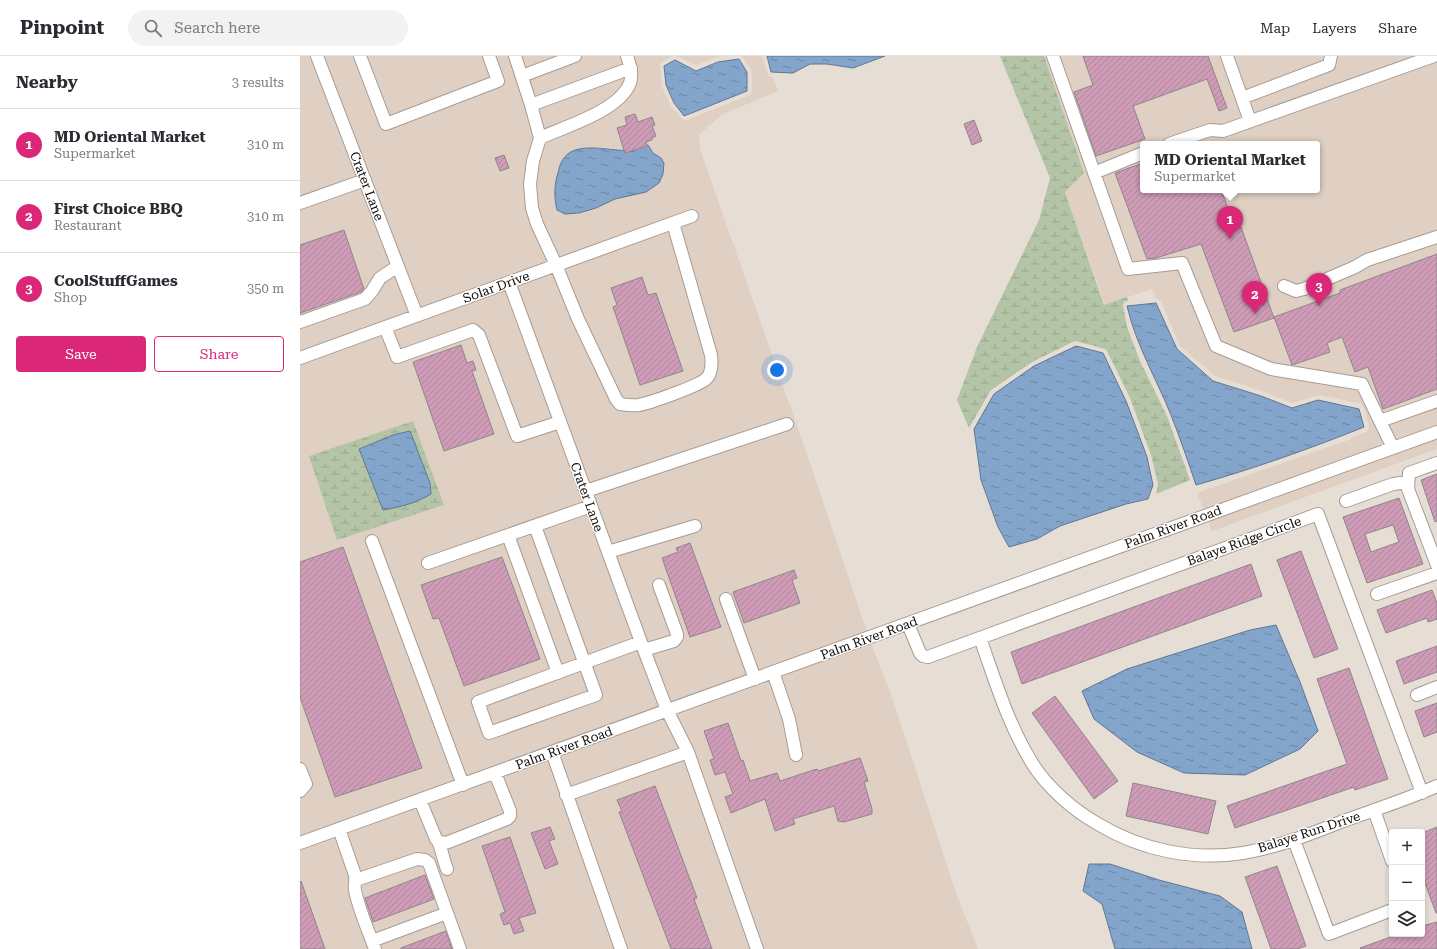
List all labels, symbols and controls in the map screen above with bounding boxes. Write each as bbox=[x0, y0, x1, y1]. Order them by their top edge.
search box bbox=[128, 10, 408, 46]
text: Pinpoint bbox=[20, 16, 104, 39]
icon: search bbox=[142, 17, 164, 39]
text: Search here bbox=[174, 19, 260, 37]
text: Map bbox=[1260, 20, 1290, 36]
text: Layers bbox=[1312, 20, 1356, 36]
text: Share bbox=[1378, 20, 1417, 36]
text: Nearby bbox=[16, 72, 78, 92]
text: 3 results bbox=[232, 75, 284, 90]
text: MD Oriental Market bbox=[54, 128, 206, 146]
text: 1 bbox=[25, 137, 33, 152]
text: 310 m bbox=[247, 137, 284, 152]
popup bbox=[1140, 141, 1320, 193]
text: Supermarket bbox=[54, 146, 135, 161]
street label: Crater Lane bbox=[347, 149, 387, 223]
text: MD Oriental Market bbox=[1154, 151, 1306, 169]
text: Supermarket bbox=[1154, 169, 1236, 184]
text: First Choice BBQ bbox=[54, 200, 183, 218]
pin: 1 bbox=[1217, 206, 1243, 239]
text: 2 bbox=[25, 209, 33, 224]
text: 310 m bbox=[247, 209, 284, 224]
text: Restaurant bbox=[54, 218, 122, 233]
street label: Solar Drive bbox=[461, 268, 531, 306]
text: CoolStuffGames bbox=[54, 272, 178, 290]
pin: 3 bbox=[1306, 273, 1332, 306]
text: 3 bbox=[25, 281, 33, 296]
text: 350 m bbox=[247, 281, 284, 296]
pin: 2 bbox=[1242, 281, 1268, 314]
text: Shop bbox=[54, 290, 87, 305]
button: Save bbox=[16, 336, 146, 372]
button: Share bbox=[154, 336, 284, 372]
your location bbox=[767, 360, 787, 380]
street label: Crater Lane bbox=[568, 460, 606, 534]
street label: Palm River Road bbox=[1122, 502, 1224, 552]
street label: Balaye Ridge Circle bbox=[1185, 513, 1303, 569]
street label: Palm River Road bbox=[818, 613, 920, 663]
street label: Palm River Road bbox=[513, 723, 615, 773]
street label: Balaye Run Drive bbox=[1256, 808, 1362, 856]
map controls bbox=[1389, 829, 1425, 937]
button: + bbox=[1389, 829, 1425, 865]
button: − bbox=[1389, 865, 1425, 901]
button: layers bbox=[1389, 901, 1425, 937]

